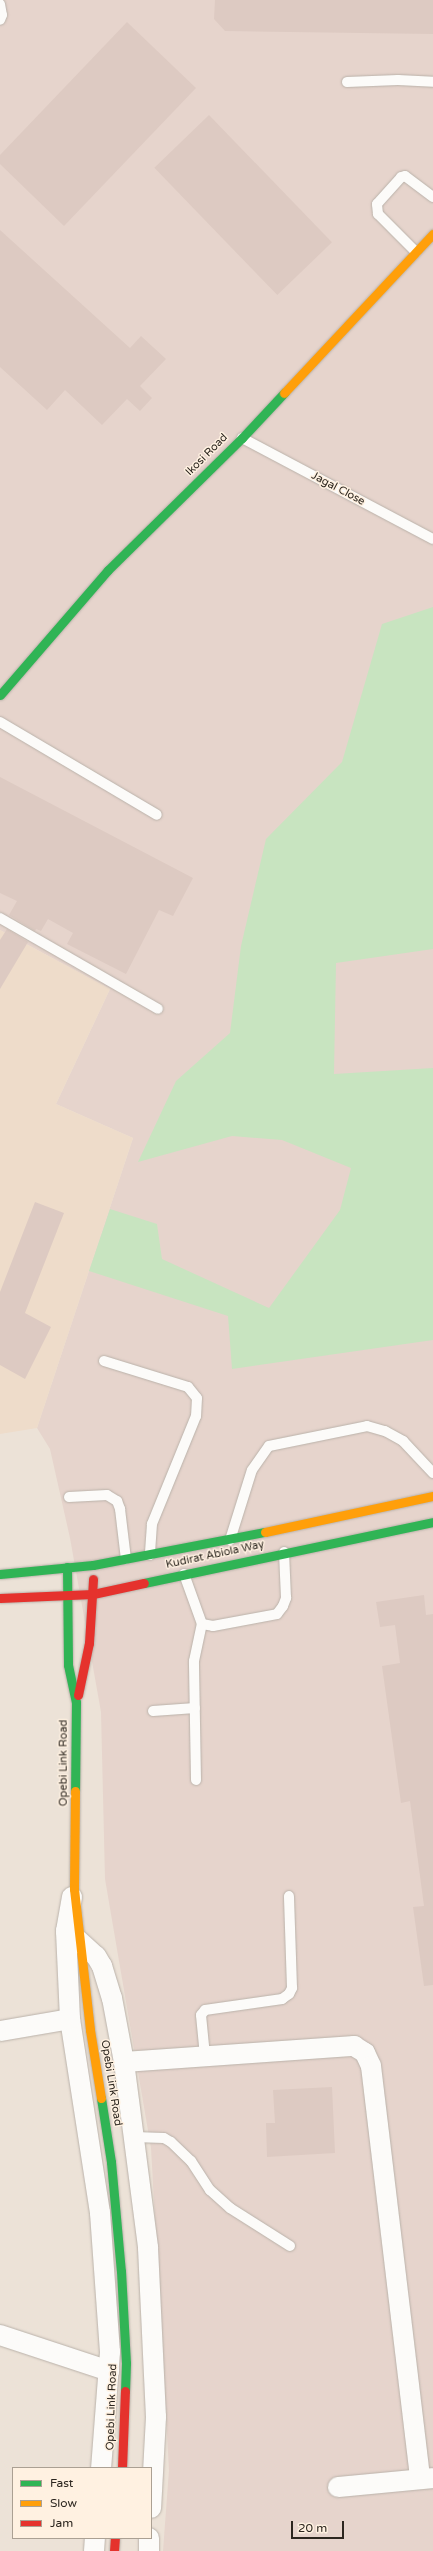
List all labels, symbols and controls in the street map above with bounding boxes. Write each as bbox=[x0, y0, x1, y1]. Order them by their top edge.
street label: Ikosi Road bbox=[183, 431, 231, 479]
street label: Jagal Close bbox=[309, 469, 367, 509]
street label: Kudirat Abiola Way bbox=[165, 1538, 265, 1572]
street label: Opebi Link Road bbox=[57, 1720, 71, 1806]
street label: Opebi Link Road bbox=[98, 2039, 124, 2127]
street label: Opebi Link Road bbox=[104, 2363, 120, 2451]
legend bbox=[12, 2467, 152, 2539]
text: Fast bbox=[50, 2476, 73, 2490]
text: Slow bbox=[50, 2496, 77, 2510]
scale bar bbox=[293, 2513, 346, 2539]
text: Jam bbox=[50, 2516, 73, 2530]
text: 20 m bbox=[298, 2521, 327, 2535]

